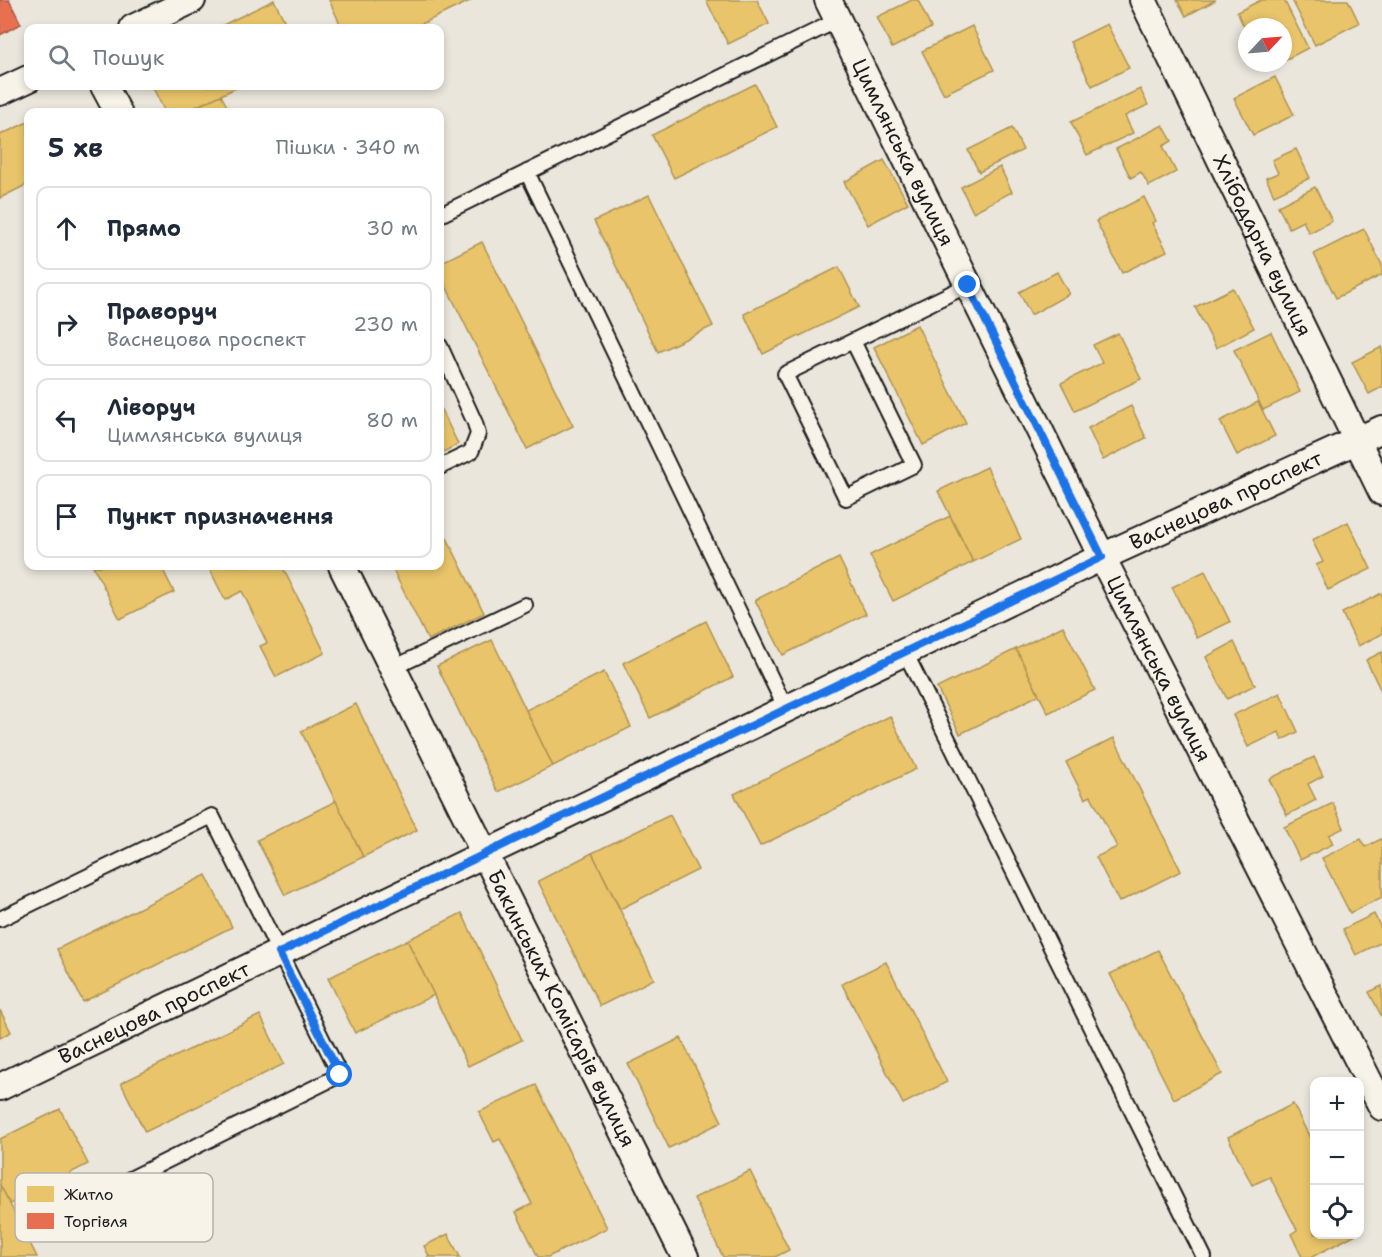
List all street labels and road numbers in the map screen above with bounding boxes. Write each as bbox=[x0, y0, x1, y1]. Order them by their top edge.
street label: Цимлянська вулиця bbox=[845, 54, 961, 251]
street label: Хлібодарна вулиця bbox=[1206, 150, 1318, 341]
street label: Васнецова проспект bbox=[1125, 444, 1327, 557]
street label: Цимлянська вулиця bbox=[1100, 571, 1218, 767]
street label: Бакинських Комісарів вулиця bbox=[481, 865, 642, 1152]
street label: Васнецова проспект bbox=[54, 955, 255, 1071]

